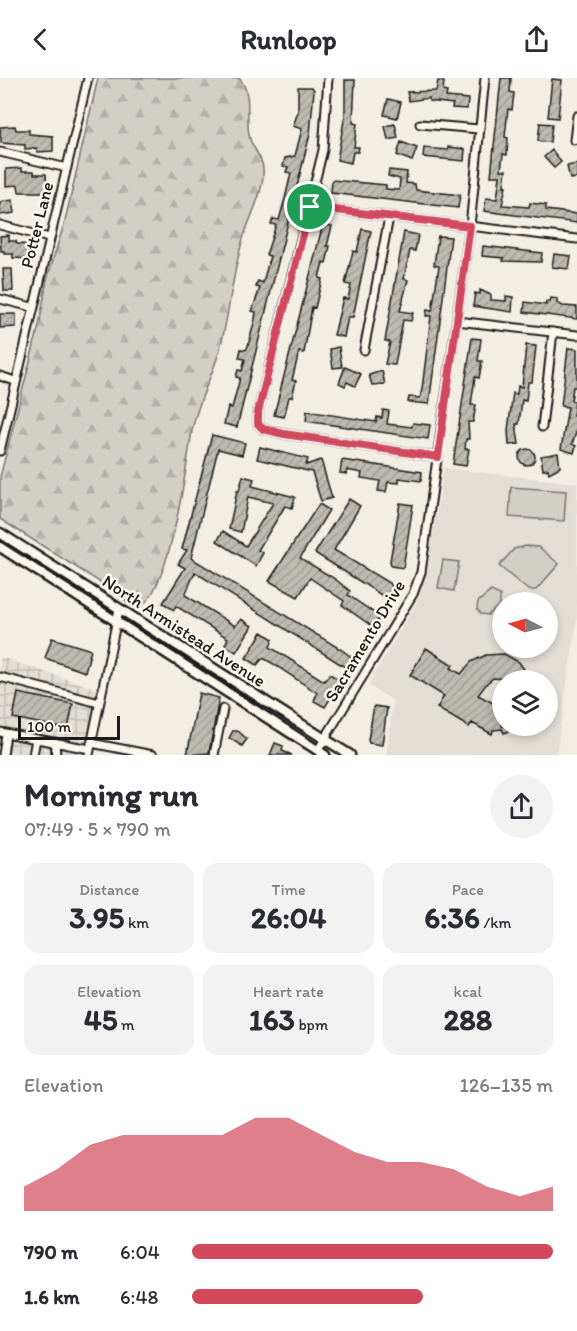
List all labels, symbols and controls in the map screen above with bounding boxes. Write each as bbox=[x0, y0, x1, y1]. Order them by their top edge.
icon: back bbox=[24, 23, 57, 56]
text: Runloop bbox=[241, 23, 336, 56]
icon: share bbox=[520, 23, 553, 56]
street label: Potter Lane bbox=[16, 180, 58, 270]
pin bbox=[284, 181, 335, 232]
icon: arrive bbox=[293, 190, 326, 223]
street label: North Armistead Avenue bbox=[98, 570, 270, 692]
street label: Sacramento Drive bbox=[320, 576, 410, 706]
north arrow bbox=[492, 592, 558, 658]
map controls bbox=[492, 592, 558, 736]
button: layers bbox=[492, 670, 558, 736]
scale bar bbox=[18, 713, 120, 740]
text: 100 m bbox=[27, 717, 71, 736]
text: Morning run bbox=[24, 775, 199, 814]
button: share bbox=[490, 775, 553, 838]
text: 07:49 · 5 × 790 m bbox=[24, 817, 171, 841]
text: Distance bbox=[79, 880, 139, 899]
text: Time bbox=[271, 880, 306, 899]
text: Pace bbox=[452, 880, 484, 899]
text: 3.95 bbox=[69, 899, 124, 936]
text: 26:04 bbox=[251, 899, 326, 936]
text: 6:36 bbox=[424, 899, 480, 936]
text: km bbox=[124, 913, 149, 932]
text: /km bbox=[480, 913, 511, 932]
text: Elevation bbox=[77, 982, 141, 1001]
text: Heart rate bbox=[253, 982, 324, 1001]
text: kcal bbox=[454, 982, 482, 1001]
text: 45 bbox=[84, 1001, 118, 1038]
text: 163 bbox=[249, 1001, 295, 1038]
text: 288 bbox=[443, 1001, 492, 1038]
text: m bbox=[118, 1015, 135, 1034]
text: bpm bbox=[295, 1015, 328, 1034]
text: Elevation bbox=[24, 1073, 103, 1097]
text: 126–135 m bbox=[459, 1073, 553, 1097]
text: 790 m bbox=[24, 1240, 78, 1264]
text: 6:04 bbox=[120, 1240, 160, 1264]
text: 1.6 km bbox=[24, 1285, 80, 1309]
text: 6:48 bbox=[120, 1285, 158, 1309]

